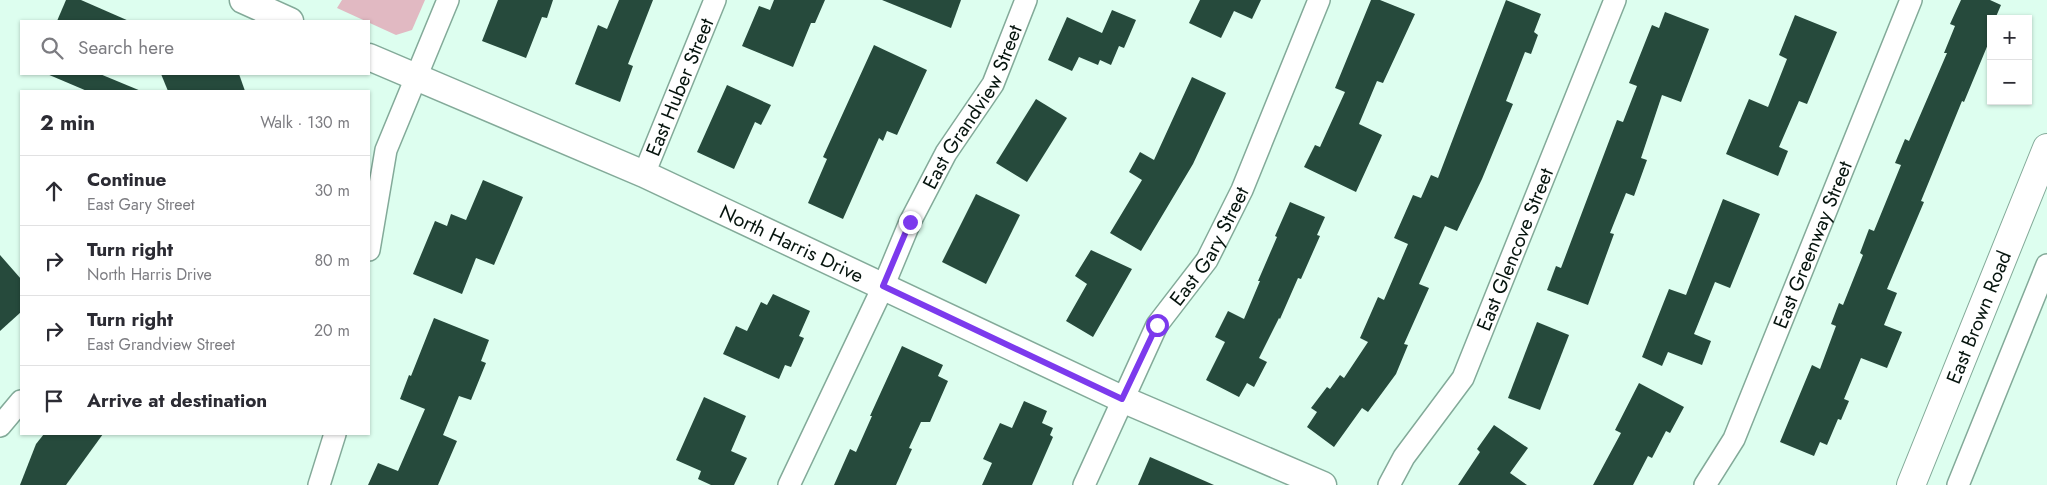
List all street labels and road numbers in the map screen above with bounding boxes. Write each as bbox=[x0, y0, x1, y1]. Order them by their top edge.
street label: East Huber Street bbox=[639, 14, 721, 161]
street label: East Grandview Street bbox=[916, 21, 1030, 194]
street label: East Greenway Street bbox=[1766, 156, 1860, 333]
street label: East Glencove Street bbox=[1469, 164, 1561, 335]
street label: East Gary Street bbox=[1163, 182, 1256, 312]
street label: North Harris Drive bbox=[715, 198, 868, 290]
street label: East Brown Road bbox=[1939, 246, 2019, 388]

